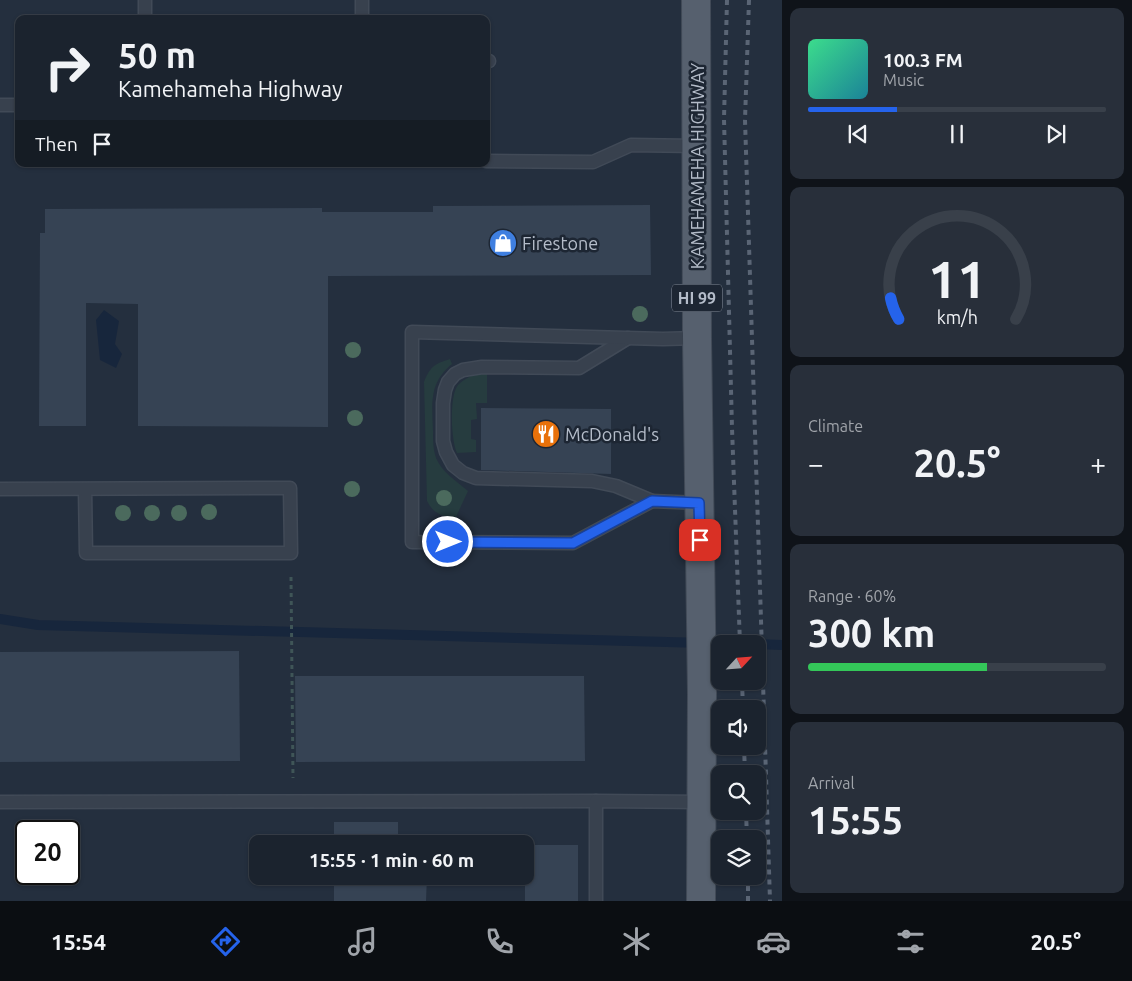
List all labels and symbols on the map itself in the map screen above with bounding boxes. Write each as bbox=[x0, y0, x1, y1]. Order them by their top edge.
street label: KAMEHAMEHA HIGHWAY bbox=[687, 62, 707, 269]
shop icon: Firestone bbox=[488, 228, 518, 258]
place label: Firestone bbox=[522, 233, 598, 253]
road number: HI 99 bbox=[672, 284, 722, 312]
restaurant icon: McDonald's bbox=[531, 419, 561, 449]
place label: McDonald's bbox=[565, 424, 659, 444]
position arrow bbox=[421, 515, 473, 567]
pin bbox=[679, 519, 721, 561]
north arrow bbox=[711, 635, 766, 690]
speed limit sign: 20 bbox=[15, 820, 80, 885]

